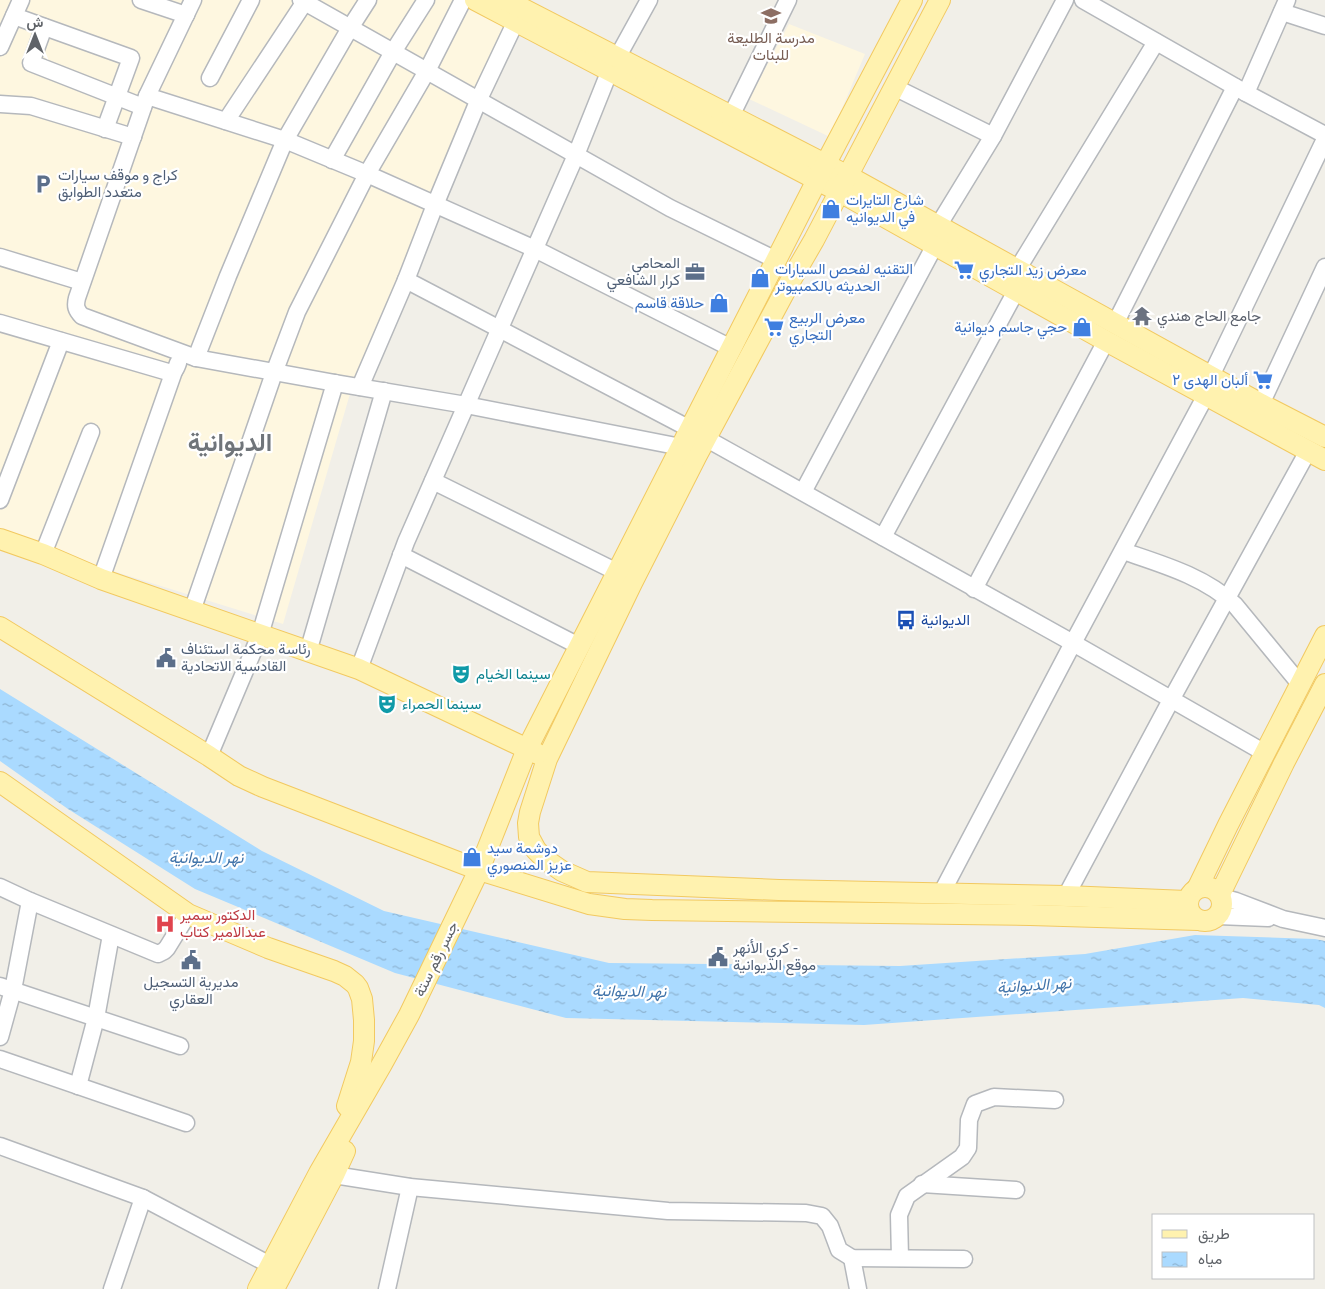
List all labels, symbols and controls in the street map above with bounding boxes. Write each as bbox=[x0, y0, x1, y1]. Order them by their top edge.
school or university icon: مدرسة الطليعة للبنات bbox=[760, 5, 782, 27]
north arrow bbox=[10, 10, 60, 60]
text: ش bbox=[27, 14, 44, 31]
place label: مدرسة الطليعة للبنات bbox=[727, 29, 815, 64]
place label: كراج و موقف سيارات متعدد الطوابق bbox=[58, 166, 178, 202]
parking icon: كراج و موقف سيارات متعدد الطوابق bbox=[32, 173, 54, 195]
place label: شارع التايرات في الديوانيه bbox=[846, 191, 924, 230]
shop icon: شارع التايرات في الديوانيه bbox=[820, 198, 842, 220]
place label: المحامي كرار الشافعي bbox=[607, 254, 680, 293]
supermarket icon: معرض زيد التجاري bbox=[953, 259, 975, 281]
place label: التقنيه لفحص السيارات الحديثه بالكمبيوتر bbox=[774, 260, 913, 295]
office icon: المحامي كرار الشافعي bbox=[684, 261, 706, 283]
place label: معرض زيد التجاري bbox=[979, 261, 1087, 283]
shop icon: التقنيه لفحص السيارات الحديثه بالكمبيوتر bbox=[749, 267, 771, 289]
shop icon: حلاقة قاسم bbox=[708, 292, 730, 314]
place label: حلاقة قاسم bbox=[635, 294, 704, 313]
temple icon: جامع الحاج هندي bbox=[1131, 305, 1153, 327]
place label: جامع الحاج هندي bbox=[1157, 307, 1261, 329]
place label: معرض الربيع التجاري bbox=[789, 309, 865, 348]
supermarket icon: معرض الربيع التجاري bbox=[763, 316, 785, 338]
shop icon: حجي جاسم ديوانية bbox=[1071, 316, 1093, 338]
place label: حجي جاسم ديوانية bbox=[954, 318, 1067, 340]
supermarket icon: ألبان الهدى ٢ bbox=[1252, 369, 1274, 391]
place label: ألبان الهدى ٢ bbox=[1172, 371, 1249, 390]
district label: الديوانية bbox=[188, 428, 272, 458]
bus stop icon: الديوانية bbox=[895, 609, 917, 631]
place label: الديوانية bbox=[921, 611, 970, 629]
place label: رئاسة محكمة استئناف القادسية الاتحادية bbox=[181, 640, 311, 675]
public building icon: رئاسة محكمة استئناف القادسية الاتحادية bbox=[155, 647, 177, 669]
theatre icon: سينما الخيام bbox=[450, 663, 472, 685]
place label: سينما الخيام bbox=[476, 665, 551, 684]
theatre icon: سينما الحمراء bbox=[376, 693, 398, 715]
place label: سينما الحمراء bbox=[402, 695, 481, 713]
place label: دوشمة سيد عزيز المنصوري bbox=[487, 839, 572, 878]
shop icon: دوشمة سيد عزيز المنصوري bbox=[461, 846, 483, 868]
water label: نهر الديوانية bbox=[169, 848, 245, 868]
place label: الدكتور سمير عبدالامير كتاب bbox=[179, 906, 266, 941]
hospital icon: الدكتور سمير عبدالامير كتاب bbox=[154, 913, 176, 935]
street label: جسر رقم ستة bbox=[410, 918, 463, 1000]
place label: كري الأنهر - موقع الديوانية bbox=[732, 939, 816, 976]
public building icon: كري الأنهر - موقع الديوانية bbox=[707, 946, 729, 968]
public building icon: مديرية التسجيل العقاري bbox=[180, 949, 202, 971]
place label: مديرية التسجيل العقاري bbox=[144, 973, 239, 1012]
water label: نهر الديوانية bbox=[996, 973, 1073, 998]
water label: نهر الديوانية bbox=[592, 981, 668, 1002]
legend bbox=[1152, 1214, 1315, 1279]
text: طريق bbox=[1198, 1225, 1230, 1244]
text: مياه bbox=[1198, 1250, 1222, 1268]

